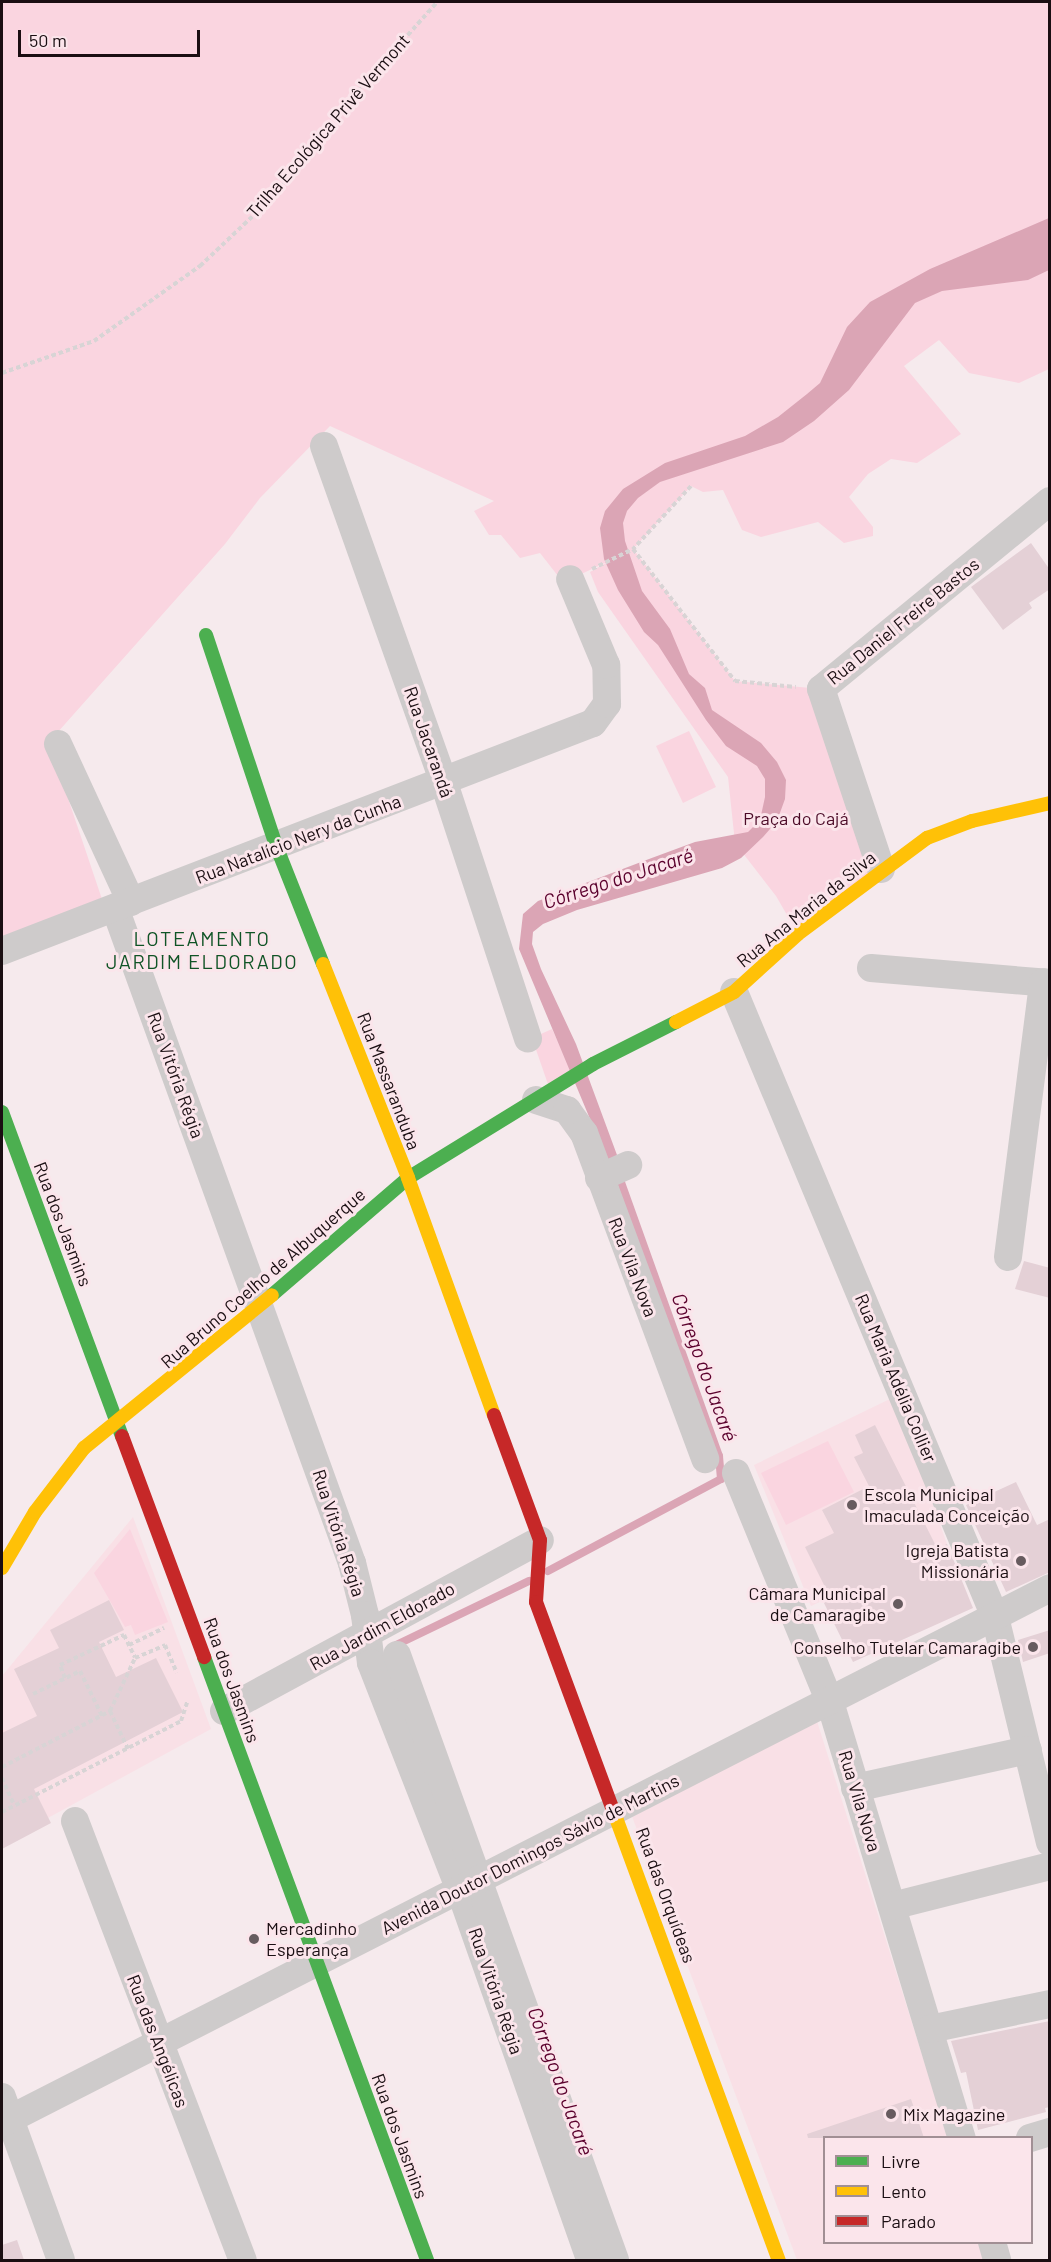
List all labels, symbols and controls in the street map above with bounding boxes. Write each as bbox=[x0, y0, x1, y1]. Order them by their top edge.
scale bar bbox=[21, 18, 202, 56]
text: 50 m bbox=[29, 29, 67, 51]
street label: Trilha Ecológica Privê Vermont bbox=[242, 29, 414, 223]
street label: Rua Daniel Freire Bastos bbox=[823, 553, 983, 689]
street label: Rua Jacarandá bbox=[400, 684, 458, 800]
street label: Rua Natalício Nery da Cunha bbox=[192, 790, 404, 888]
park label: Praça do Cajá bbox=[743, 807, 849, 829]
water label: Córrego do Jacaré bbox=[540, 842, 696, 914]
street label: Rua Ana Maria da Silva bbox=[732, 846, 880, 972]
district label: LOTEAMENTO JARDIM ELDORADO bbox=[106, 927, 298, 974]
street label: Rua Vitória Régia bbox=[143, 1009, 209, 1141]
street label: Rua Massaranduba bbox=[353, 1009, 425, 1153]
street label: Rua dos Jasmins bbox=[29, 1159, 97, 1289]
street label: Rua Bruno Coelho de Albuquerque bbox=[156, 1183, 370, 1373]
street label: Rua Vila Nova bbox=[604, 1214, 662, 1320]
water label: Córrego do Jacaré bbox=[667, 1290, 743, 1444]
street label: Rua Maria Adélia Collier bbox=[851, 1291, 941, 1465]
street label: Rua Vitória Régia bbox=[308, 1467, 370, 1599]
place label: Escola Municipal Imaculada Conceição bbox=[864, 1484, 1030, 1526]
marker: Escola Municipal Imaculada Conceição bbox=[845, 1498, 859, 1512]
place label: Igreja Batista Missionária bbox=[906, 1540, 1009, 1582]
marker: Igreja Batista Missionária bbox=[1014, 1554, 1028, 1568]
street label: Rua Jardim Eldorado bbox=[306, 1577, 458, 1675]
place label: Câmara Municipal de Camaragibe bbox=[749, 1583, 886, 1626]
marker: Câmara Municipal de Camaragibe bbox=[891, 1597, 905, 1611]
street label: Rua dos Jasmins bbox=[199, 1615, 265, 1745]
place label: Conselho Tutelar Camaragibe bbox=[793, 1636, 1021, 1658]
marker: Conselho Tutelar Camaragibe bbox=[1026, 1640, 1040, 1654]
street label: Rua Vila Nova bbox=[834, 1748, 886, 1854]
street label: Avenida Doutor Domingos Sávio de Martins bbox=[378, 1769, 682, 1939]
street label: Rua das Orquídeas bbox=[631, 1824, 701, 1966]
place label: Mercadinho Esperança bbox=[266, 1918, 357, 1960]
street label: Rua Vitória Régia bbox=[464, 1925, 528, 2057]
marker: Mercadinho Esperança bbox=[247, 1932, 261, 1946]
street label: Rua das Angélicas bbox=[123, 1972, 193, 2110]
water label: Córrego do Jacaré bbox=[523, 2004, 599, 2158]
street label: Rua dos Jasmins bbox=[367, 2071, 433, 2201]
place label: Mix Magazine bbox=[903, 2103, 1005, 2125]
marker: Mix Magazine bbox=[884, 2107, 898, 2121]
legend bbox=[823, 2136, 1033, 2244]
text: Livre bbox=[881, 2150, 920, 2172]
text: Lento bbox=[881, 2180, 927, 2202]
text: Parado bbox=[881, 2210, 936, 2232]

